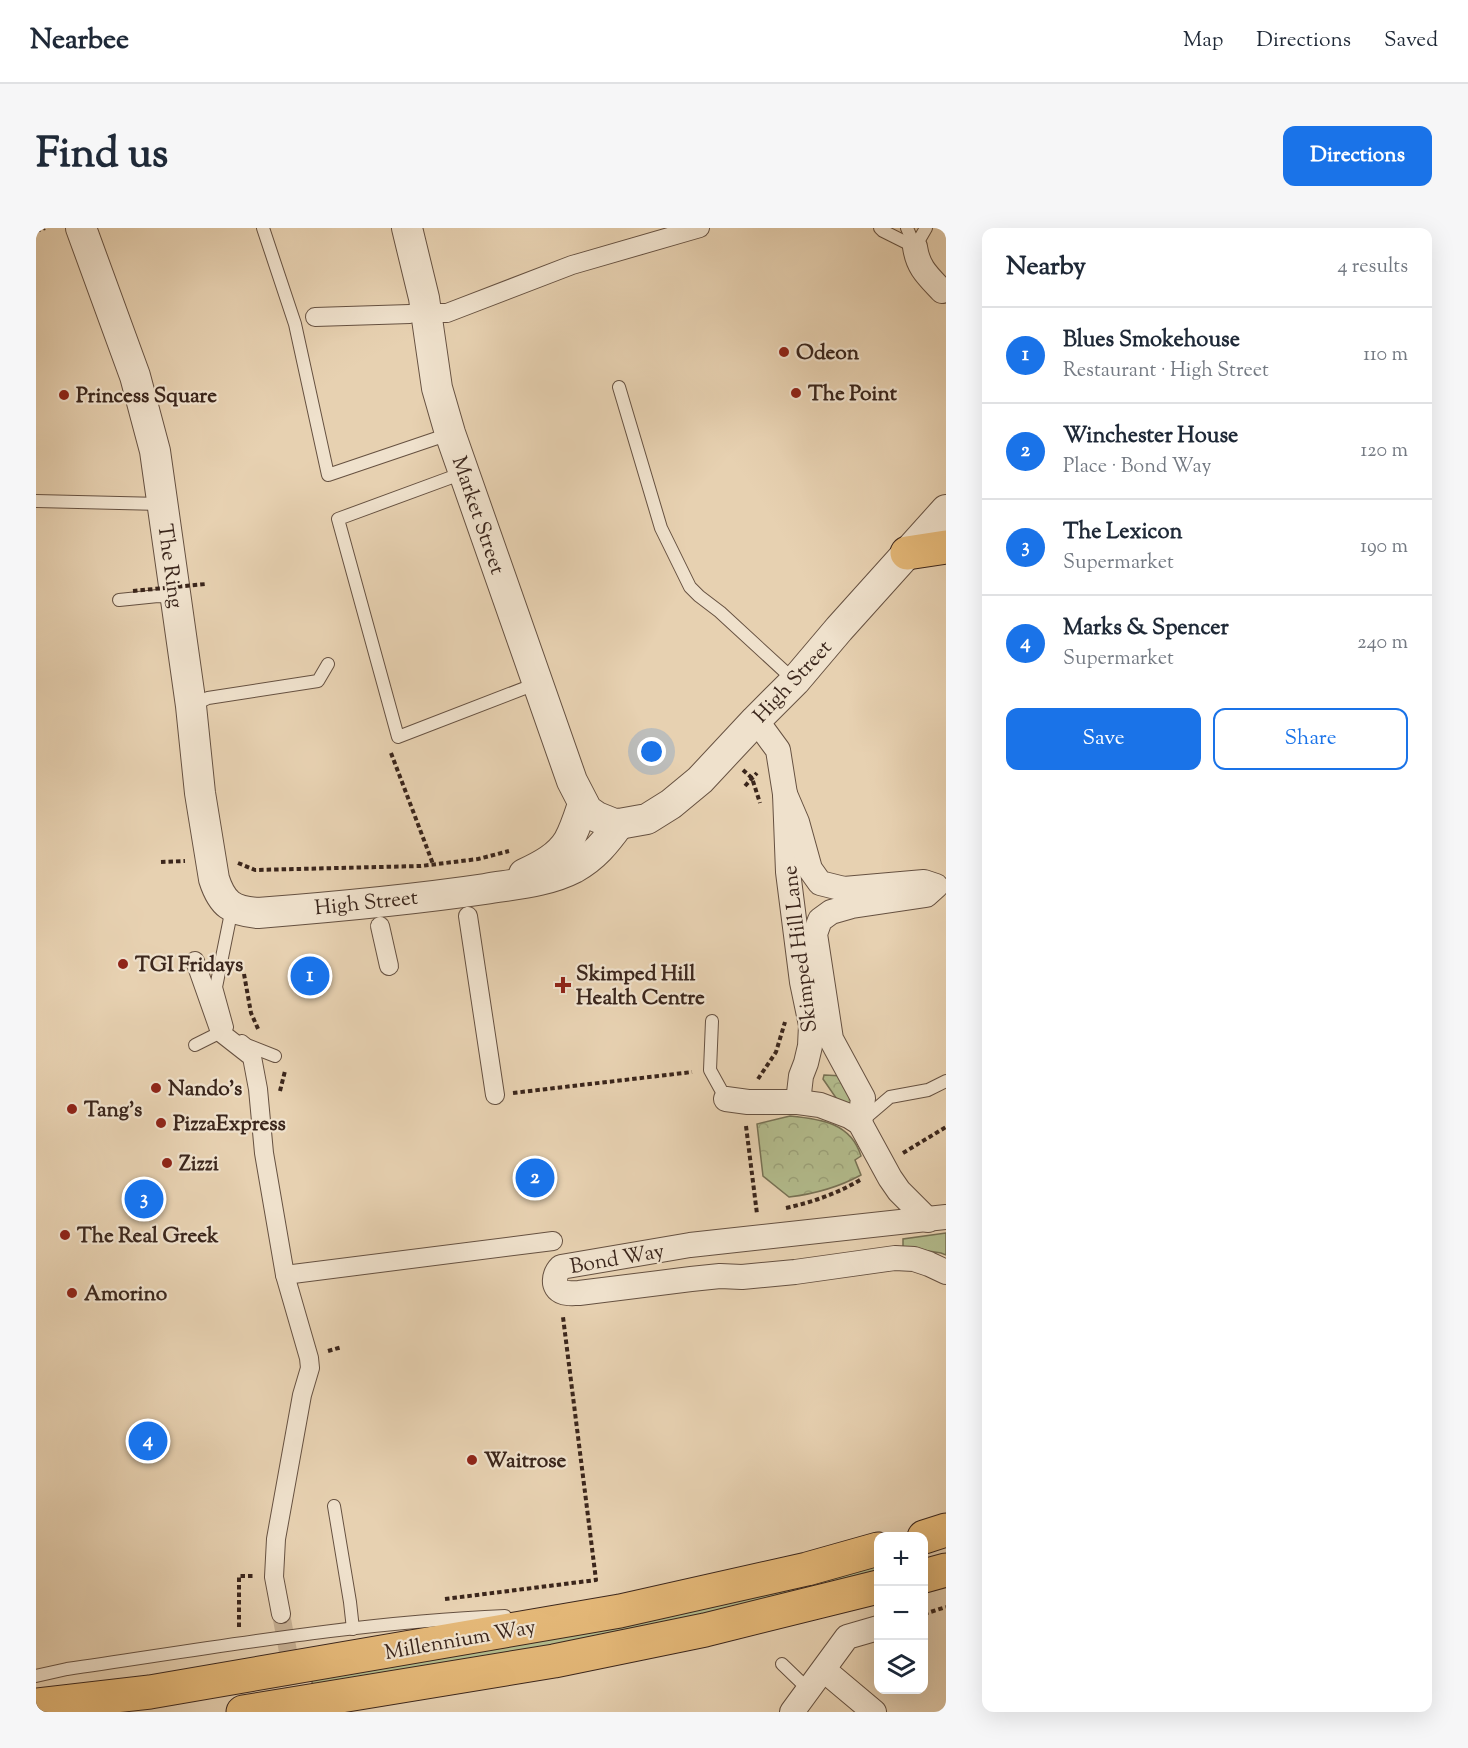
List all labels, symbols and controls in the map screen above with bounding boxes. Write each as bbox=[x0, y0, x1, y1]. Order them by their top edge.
text: Nearbee bbox=[30, 21, 129, 61]
text: Map bbox=[1183, 26, 1223, 56]
text: Directions bbox=[1256, 26, 1351, 56]
text: Saved bbox=[1384, 26, 1438, 56]
text: Find us bbox=[36, 126, 168, 186]
button: Directions bbox=[1283, 126, 1432, 186]
text: Nearby bbox=[1006, 249, 1086, 286]
text: 4 results bbox=[1337, 253, 1408, 282]
text: Blues Smokehouse bbox=[1063, 325, 1240, 357]
place label: Odeon bbox=[796, 339, 860, 369]
text: 1 bbox=[1022, 341, 1029, 370]
text: 110 m bbox=[1363, 341, 1408, 370]
marker: Odeon bbox=[777, 345, 791, 359]
text: Restaurant · High Street bbox=[1063, 357, 1269, 386]
place label: The Point bbox=[808, 380, 898, 410]
place label: Princess Square bbox=[76, 382, 217, 412]
marker: The Point bbox=[789, 386, 803, 400]
marker: Princess Square bbox=[57, 388, 71, 402]
text: Winchester House bbox=[1063, 421, 1238, 453]
text: 2 bbox=[1021, 437, 1030, 466]
text: 120 m bbox=[1360, 437, 1408, 466]
street label: Market Street bbox=[443, 453, 511, 579]
text: Place · Bond Way bbox=[1063, 453, 1211, 482]
text: The Lexicon bbox=[1063, 517, 1183, 549]
street label: The Ring bbox=[148, 522, 190, 610]
text: 3 bbox=[1021, 533, 1030, 562]
text: 190 m bbox=[1360, 533, 1408, 562]
text: Supermarket bbox=[1063, 549, 1174, 578]
text: Marks & Spencer bbox=[1063, 613, 1229, 645]
text: 4 bbox=[1020, 629, 1031, 658]
text: 240 m bbox=[1357, 629, 1408, 658]
street label: High Street bbox=[747, 634, 840, 731]
text: Supermarket bbox=[1063, 645, 1174, 674]
button: Save bbox=[1006, 708, 1201, 770]
button: Share bbox=[1213, 708, 1408, 770]
your location bbox=[637, 737, 666, 766]
street label: Skimped Hill Lane bbox=[776, 864, 826, 1034]
street label: High Street bbox=[313, 884, 419, 924]
place label: TGI Fridays bbox=[135, 951, 243, 981]
pin: 1 bbox=[290, 954, 330, 999]
marker: TGI Fridays bbox=[116, 957, 130, 971]
place label: Skimped Hill Health Centre bbox=[576, 960, 705, 1014]
marker: Skimped Hill Health Centre bbox=[554, 976, 572, 994]
place label: Nando's bbox=[168, 1075, 242, 1105]
marker: Nando's bbox=[149, 1081, 163, 1095]
place label: Tang's bbox=[84, 1096, 142, 1126]
marker: Tang's bbox=[65, 1102, 79, 1116]
place label: PizzaExpress bbox=[173, 1110, 286, 1140]
marker: PizzaExpress bbox=[154, 1116, 168, 1130]
place label: Zizzi bbox=[179, 1150, 219, 1180]
marker: Zizzi bbox=[160, 1156, 174, 1170]
pin: 2 bbox=[516, 1156, 554, 1200]
pin: 3 bbox=[124, 1176, 164, 1222]
place label: The Real Greek bbox=[77, 1222, 219, 1252]
marker: The Real Greek bbox=[58, 1228, 72, 1242]
street label: Bond Way bbox=[568, 1237, 667, 1283]
place label: Amorino bbox=[84, 1280, 168, 1310]
marker: Amorino bbox=[65, 1286, 79, 1300]
pin: 4 bbox=[128, 1418, 168, 1464]
place label: Waitrose bbox=[484, 1447, 566, 1477]
marker: Waitrose bbox=[465, 1453, 479, 1467]
map controls bbox=[874, 1532, 928, 1694]
button: + bbox=[874, 1532, 928, 1586]
button: − bbox=[874, 1586, 928, 1640]
street label: Millennium Way bbox=[382, 1613, 539, 1669]
button: layers bbox=[874, 1640, 928, 1694]

